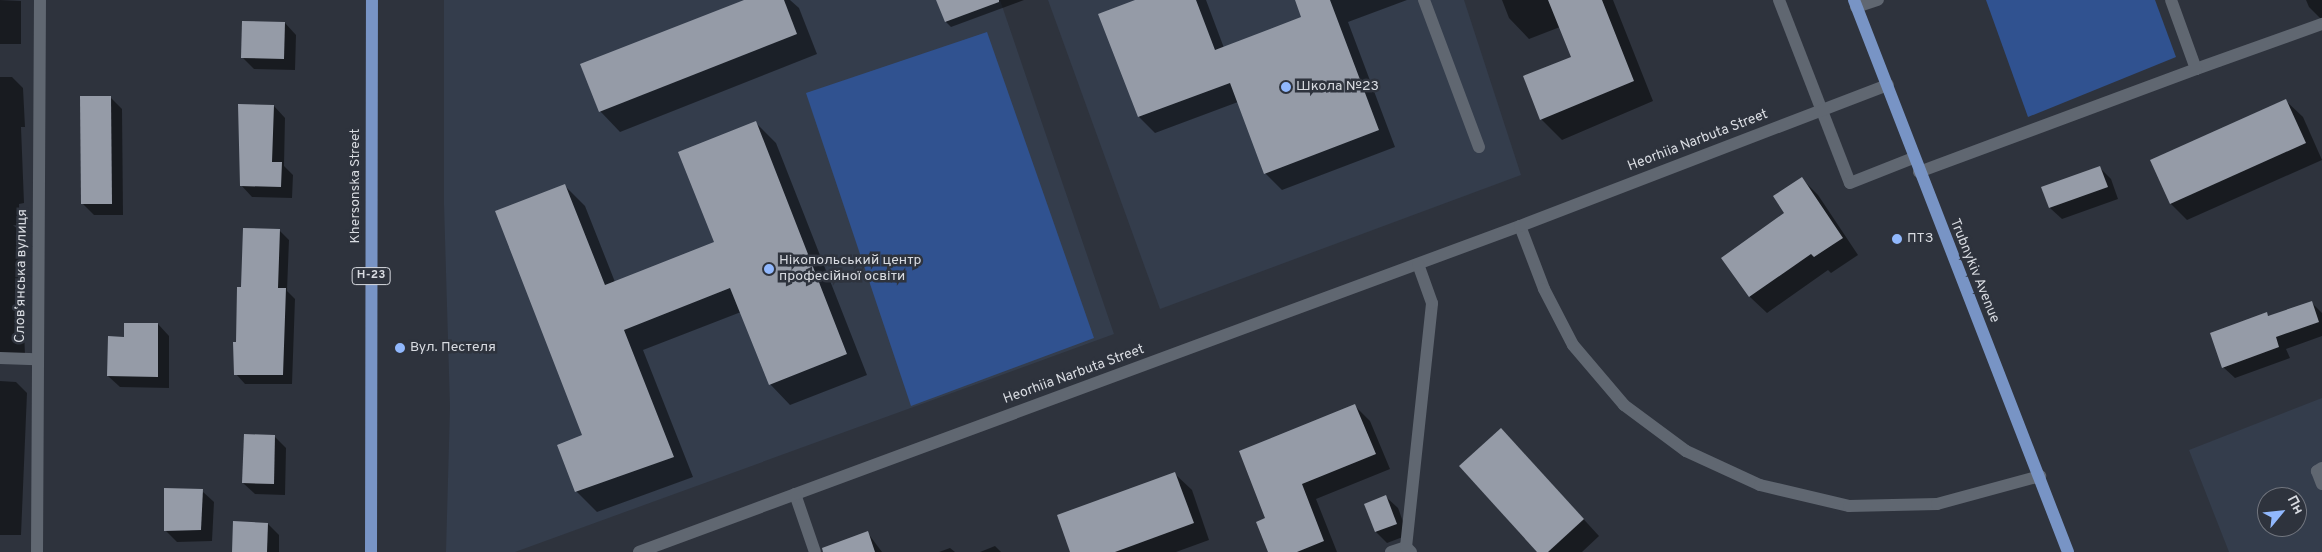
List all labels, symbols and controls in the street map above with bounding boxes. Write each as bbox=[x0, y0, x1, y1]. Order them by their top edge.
place label: Школа №23 bbox=[1296, 79, 1379, 95]
marker: Школа №23 bbox=[1280, 81, 1292, 93]
street label: Heorhiia Narbuta Street bbox=[1625, 106, 1771, 176]
street label: Khersonska Street bbox=[348, 128, 364, 244]
street label: Словʼянська вулиця bbox=[12, 209, 32, 343]
street label: Trubnykiv Avenue bbox=[1945, 216, 2003, 326]
place label: ПТЗ bbox=[1907, 231, 1934, 247]
marker: ПТЗ bbox=[1891, 233, 1903, 245]
place label: Нікопольський центр професійної освіти bbox=[779, 253, 921, 286]
marker: Нікопольський центр професійної освіти bbox=[763, 263, 775, 275]
road number: Н-23 bbox=[351, 266, 391, 286]
place label: Вул. Пестеля bbox=[410, 340, 496, 356]
marker: Вул. Пестеля bbox=[394, 342, 406, 354]
street label: Heorhiia Narbuta Street bbox=[1001, 342, 1147, 408]
north arrow bbox=[2257, 487, 2307, 537]
text: Пн bbox=[2283, 493, 2307, 518]

